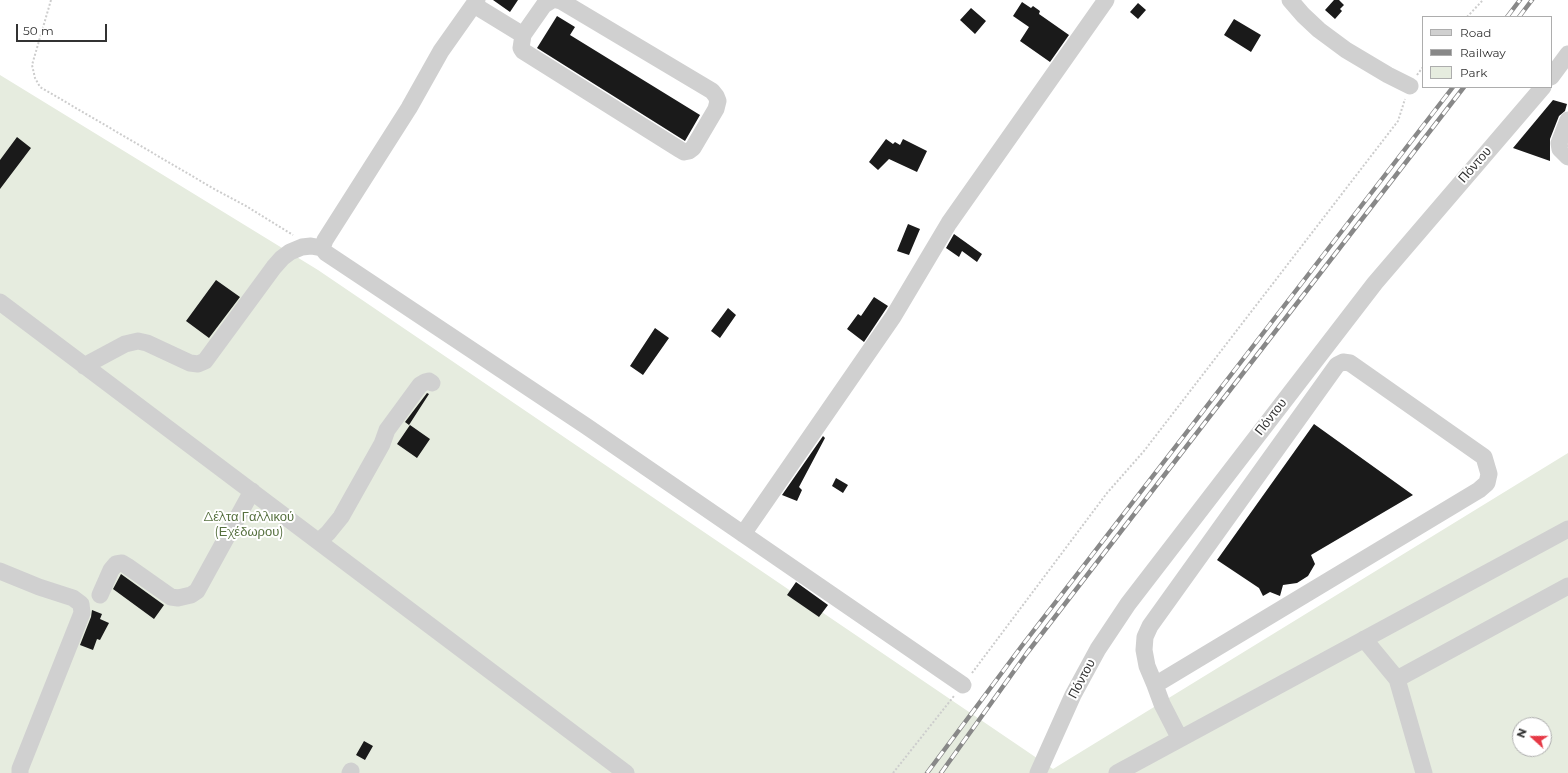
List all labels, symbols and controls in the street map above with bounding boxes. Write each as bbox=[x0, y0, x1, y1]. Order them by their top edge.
scale bar bbox=[18, 16, 109, 42]
legend bbox=[1422, 16, 1552, 88]
text: 50 m bbox=[23, 23, 54, 38]
text: Road bbox=[1460, 25, 1491, 40]
text: Railway bbox=[1460, 45, 1506, 60]
text: Park bbox=[1460, 65, 1487, 80]
street label: Πόντου bbox=[1455, 144, 1495, 186]
street label: Πόντου bbox=[1252, 395, 1290, 439]
park label: Δέλτα Γαλλικού (Εχέδωρου) bbox=[204, 509, 294, 540]
street label: Πόντου bbox=[1065, 657, 1099, 701]
north arrow bbox=[1512, 717, 1552, 757]
text: N bbox=[1514, 726, 1530, 740]

